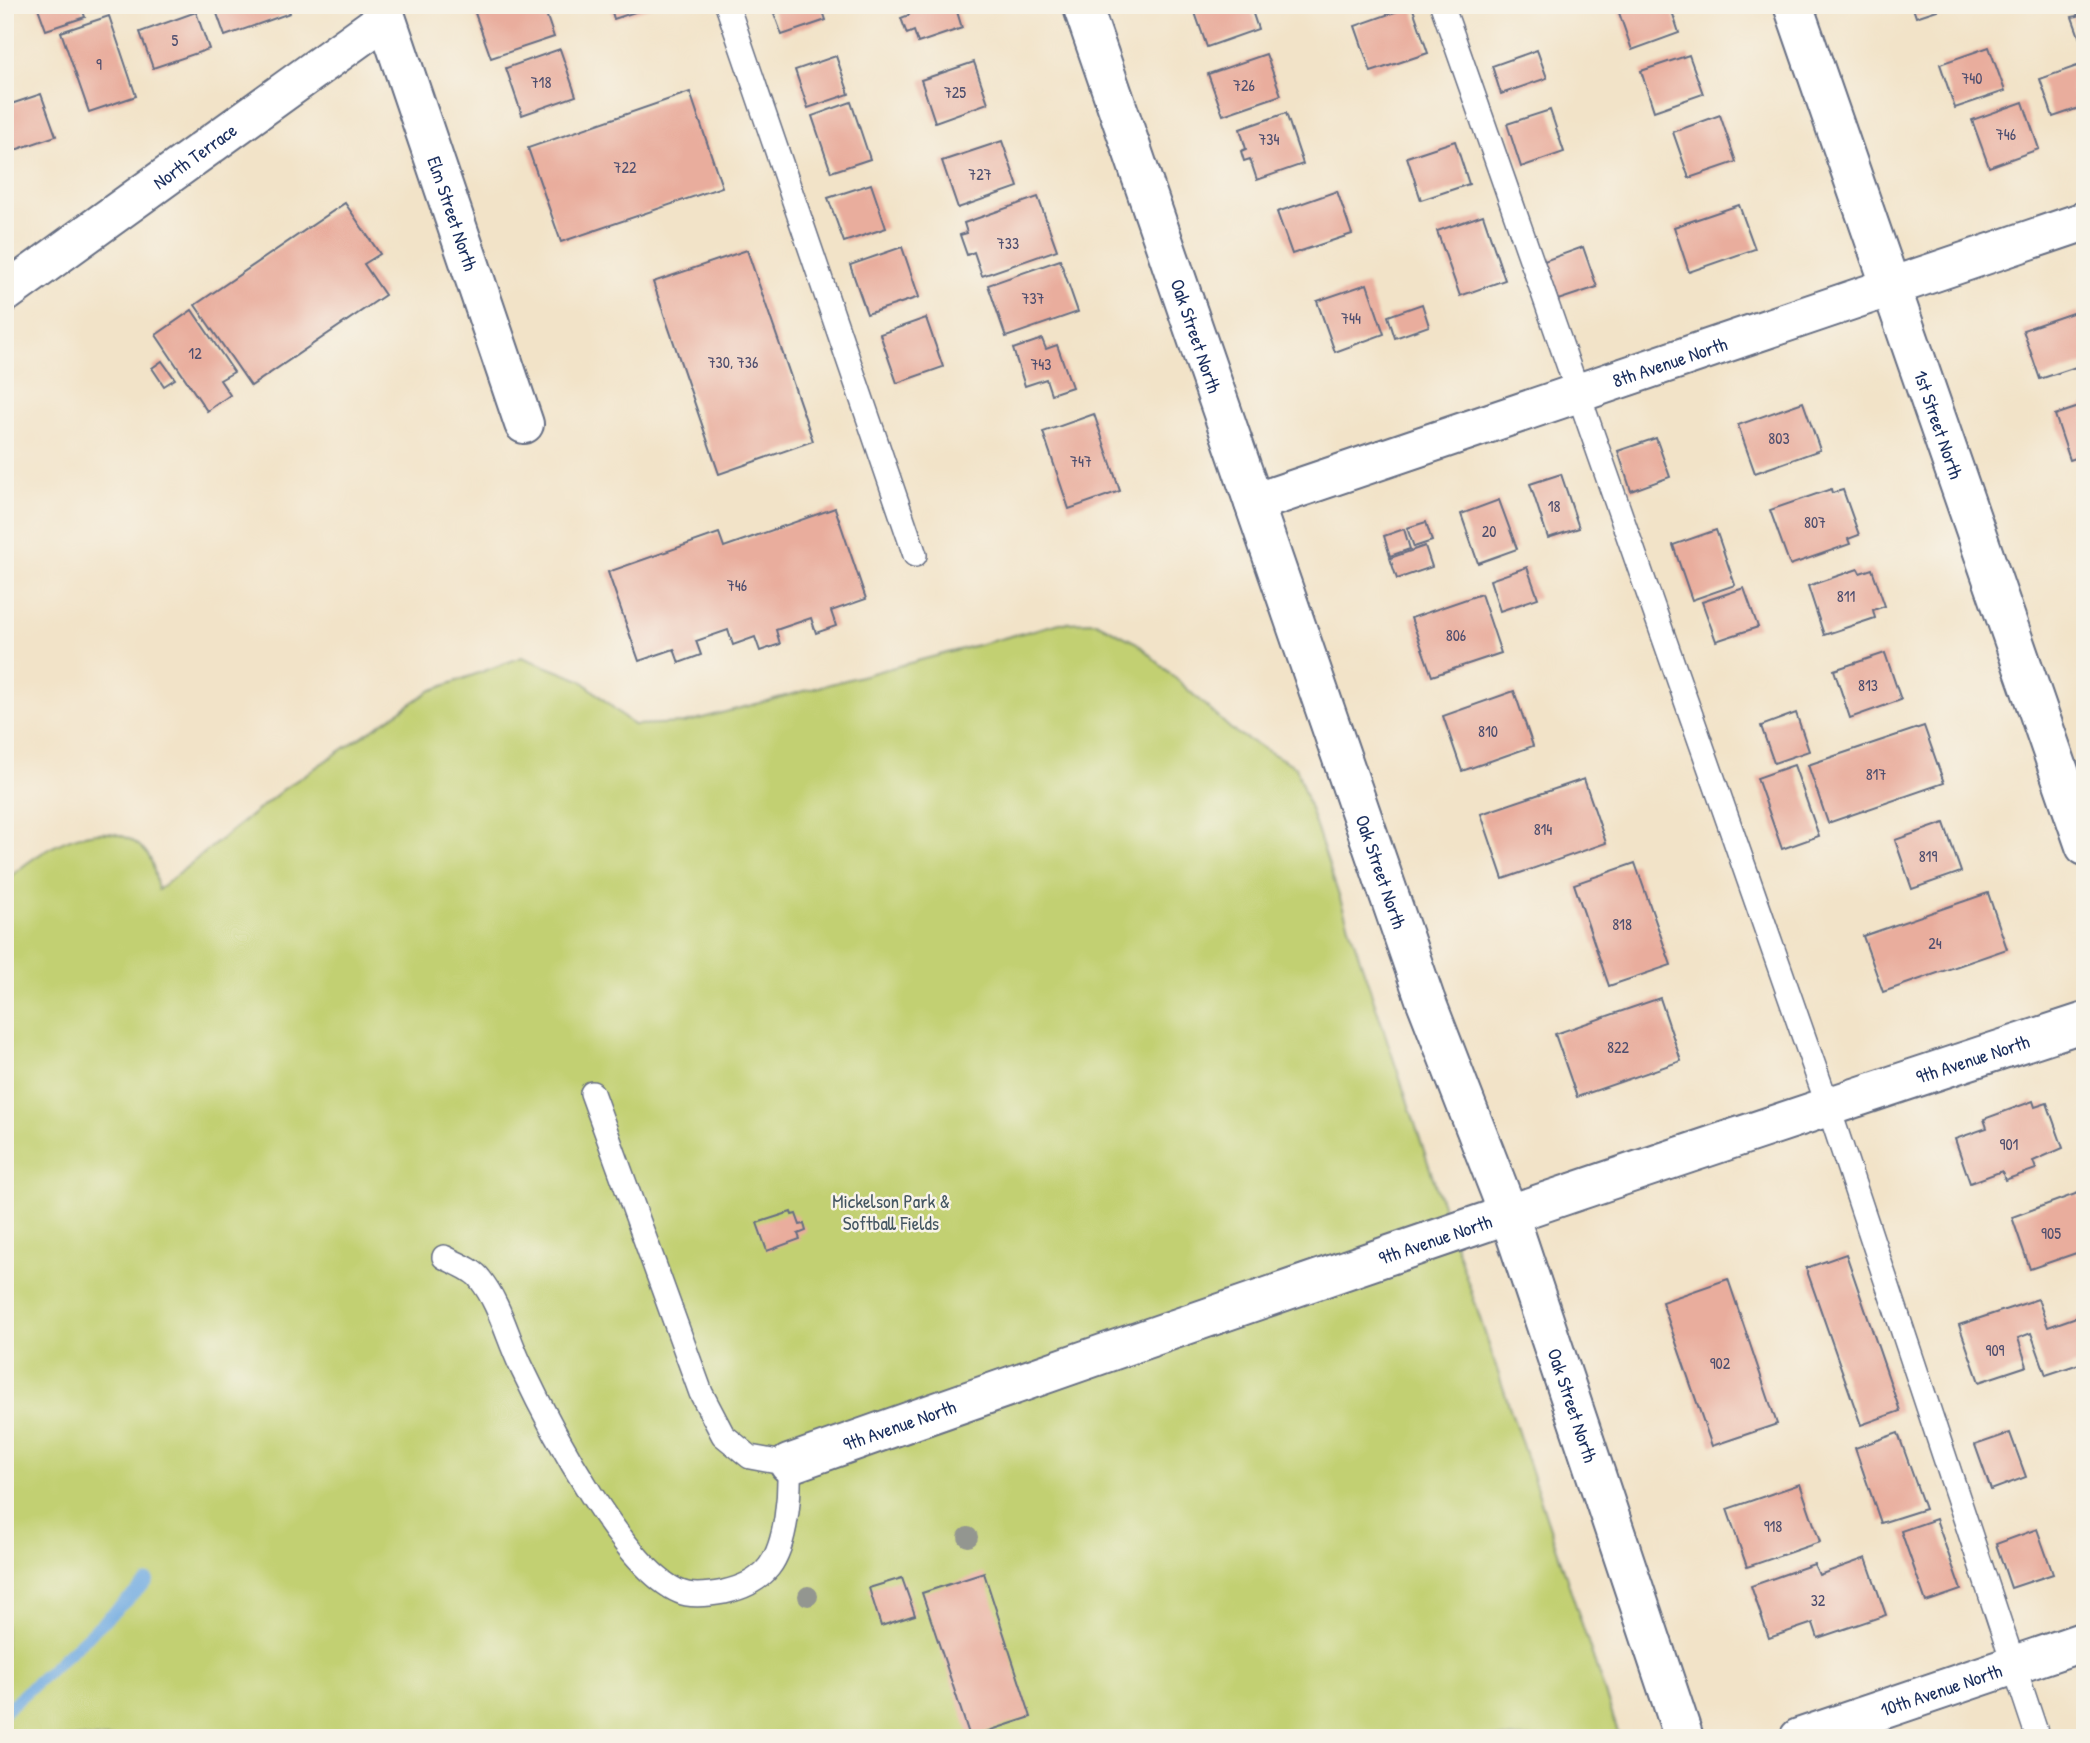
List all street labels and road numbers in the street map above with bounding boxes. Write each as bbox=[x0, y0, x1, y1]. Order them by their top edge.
street label: North Terrace bbox=[148, 117, 242, 195]
street label: Elm Street North bbox=[421, 153, 484, 274]
street label: Oak Street North bbox=[1165, 276, 1228, 396]
street label: 8th Avenue North bbox=[1609, 330, 1730, 393]
street label: 1st Street North bbox=[1908, 367, 1970, 482]
street label: Oak Street North bbox=[1349, 812, 1413, 932]
street label: 9th Avenue North bbox=[1912, 1028, 2033, 1090]
street label: 9th Avenue North bbox=[1375, 1208, 1495, 1271]
street label: Oak Street North bbox=[1542, 1345, 1604, 1466]
street label: 9th Avenue North bbox=[839, 1393, 959, 1457]
street label: 10th Avenue North bbox=[1877, 1657, 2005, 1722]

